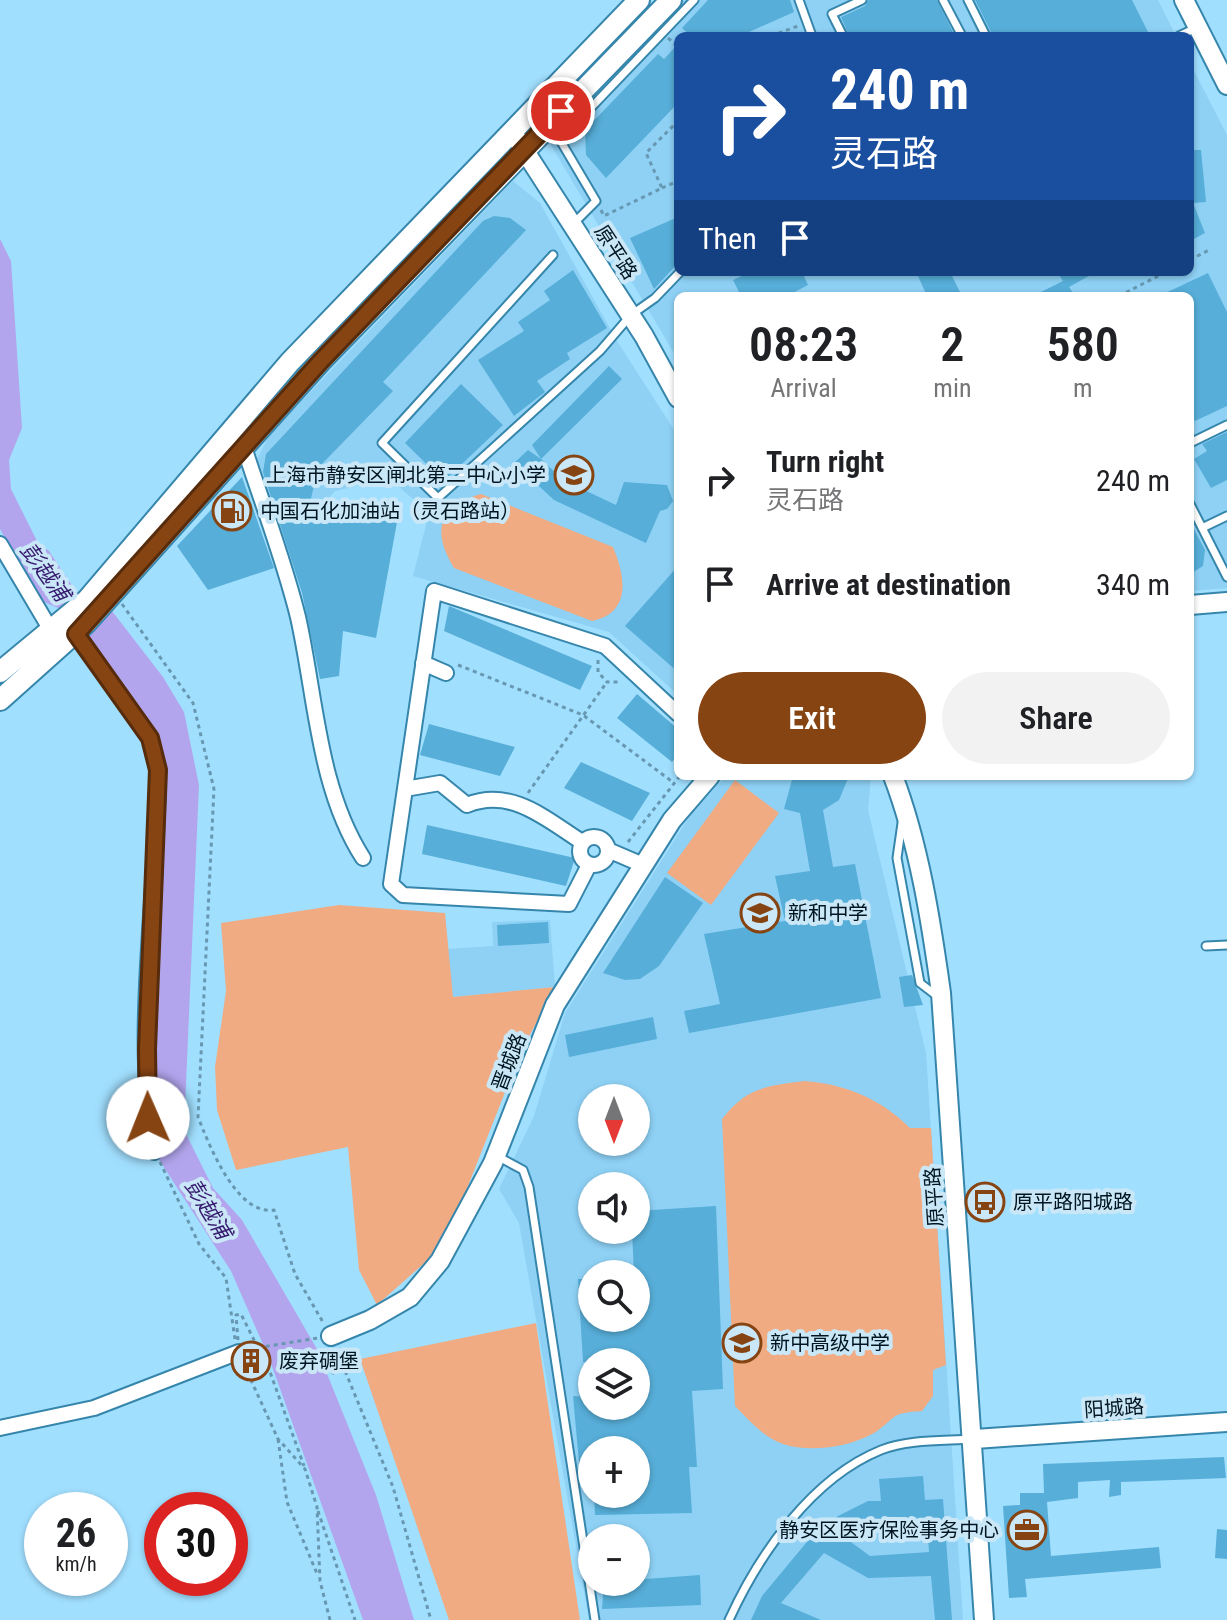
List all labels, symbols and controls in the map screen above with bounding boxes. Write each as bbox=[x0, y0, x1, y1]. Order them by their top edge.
text: 240 m bbox=[830, 57, 969, 123]
icon: right bbox=[698, 64, 802, 168]
pin bbox=[527, 77, 595, 145]
icon: arrive bbox=[539, 89, 583, 133]
text: 灵石路 bbox=[830, 133, 938, 175]
icon: arrive bbox=[773, 216, 817, 260]
street label: 原平路 bbox=[590, 220, 642, 284]
text: Then bbox=[698, 221, 757, 256]
text: 08:23 bbox=[749, 316, 858, 373]
text: 2 bbox=[940, 316, 964, 373]
text: 580 bbox=[1047, 316, 1119, 373]
text: Arrival bbox=[771, 373, 837, 403]
text: min bbox=[933, 373, 971, 403]
text: m bbox=[1073, 373, 1093, 403]
text: Turn right bbox=[766, 444, 884, 479]
school or university icon: 上海市静安区闸北第二中心小学 bbox=[553, 454, 595, 496]
icon: right bbox=[698, 458, 742, 502]
place label: 上海市静安区闸北第二中心小学 bbox=[266, 463, 546, 487]
text: 240 m bbox=[1096, 463, 1170, 498]
text: 灵石路 bbox=[766, 485, 844, 515]
fuel station icon: 中国石化加油站（灵石路站） bbox=[211, 490, 253, 532]
place label: 中国石化加油站（灵石路站） bbox=[260, 499, 520, 523]
water label: 彭越浦 bbox=[15, 538, 76, 608]
icon: arrive bbox=[698, 562, 742, 606]
text: Arrive at destination bbox=[766, 567, 1011, 602]
text: 340 m bbox=[1096, 567, 1170, 602]
button: Exit bbox=[698, 672, 926, 764]
button: Share bbox=[942, 672, 1170, 764]
school or university icon: 新和中学 bbox=[739, 892, 781, 934]
place label: 新和中学 bbox=[788, 901, 868, 925]
street label: 晋城路 bbox=[487, 1030, 531, 1094]
position arrow bbox=[106, 1076, 190, 1160]
north arrow bbox=[578, 1084, 650, 1156]
map controls bbox=[578, 1084, 650, 1596]
street label: 原平路 bbox=[920, 1166, 948, 1228]
button: sound bbox=[578, 1172, 650, 1244]
water label: 彭越浦 bbox=[180, 1174, 238, 1246]
bus stop icon: 原平路阳城路 bbox=[964, 1181, 1006, 1223]
place label: 原平路阳城路 bbox=[1013, 1190, 1133, 1214]
button: search bbox=[578, 1260, 650, 1332]
school or university icon: 新中高级中学 bbox=[721, 1322, 763, 1364]
place label: 新中高级中学 bbox=[770, 1331, 890, 1355]
building icon: 废弃碉堡 bbox=[230, 1340, 272, 1382]
button: layers bbox=[578, 1348, 650, 1420]
place label: 废弃碉堡 bbox=[279, 1349, 359, 1373]
street label: 阳城路 bbox=[1083, 1394, 1145, 1422]
button: + bbox=[578, 1436, 650, 1508]
speed limit sign: 30 bbox=[144, 1492, 248, 1596]
office icon: 静安区医疗保险事务中心 bbox=[1006, 1509, 1048, 1551]
text: 26 bbox=[56, 1510, 96, 1557]
place label: 静安区医疗保险事务中心 bbox=[779, 1518, 999, 1542]
button: − bbox=[578, 1524, 650, 1596]
text: km/h bbox=[55, 1552, 97, 1576]

